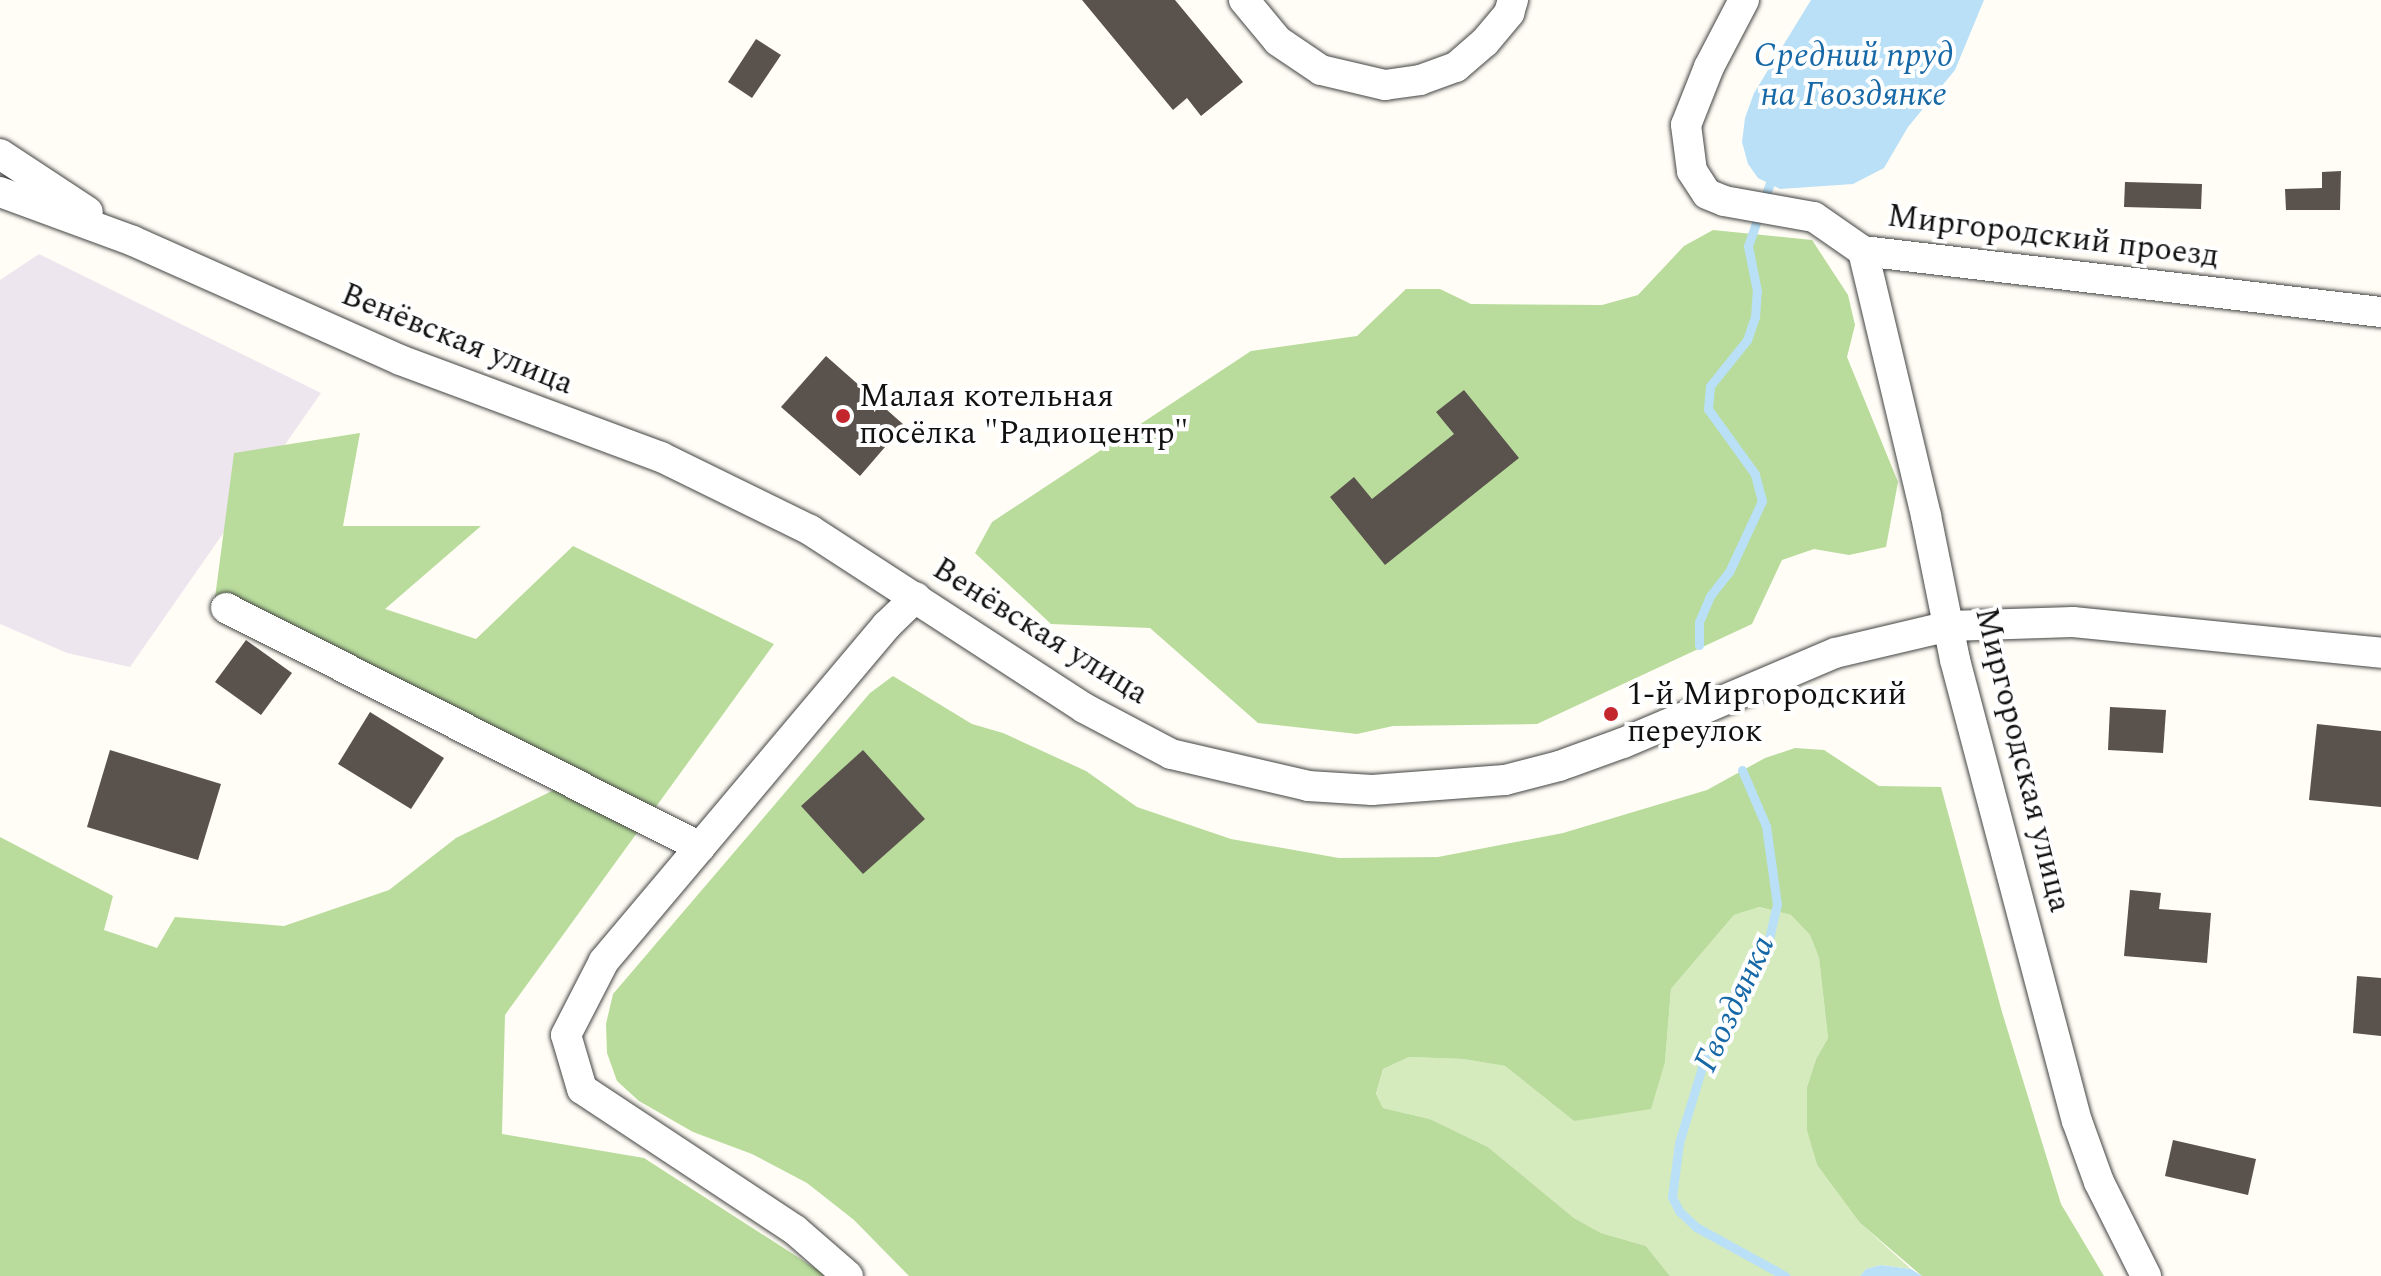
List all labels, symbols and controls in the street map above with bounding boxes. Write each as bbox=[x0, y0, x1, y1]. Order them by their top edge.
water label: Средний пруд на Гвоздянке bbox=[1754, 36, 1954, 116]
street label: Миргородский проезд bbox=[1885, 198, 2221, 276]
street label: Венёвская улица bbox=[335, 276, 579, 404]
place label: Малая котельная посёлка "Радиоцентр" bbox=[859, 379, 1189, 454]
marker: Малая котельная посёлка "Радиоцентр" bbox=[834, 407, 852, 425]
street label: Венёвская улица bbox=[925, 550, 1155, 714]
street label: Миргородская улица bbox=[1966, 604, 2078, 916]
place label: 1-й Миргородский переулок bbox=[1627, 677, 1907, 752]
marker: 1-й Миргородский переулок bbox=[1602, 705, 1620, 723]
water label: Гвоздянка bbox=[1686, 929, 1784, 1079]

